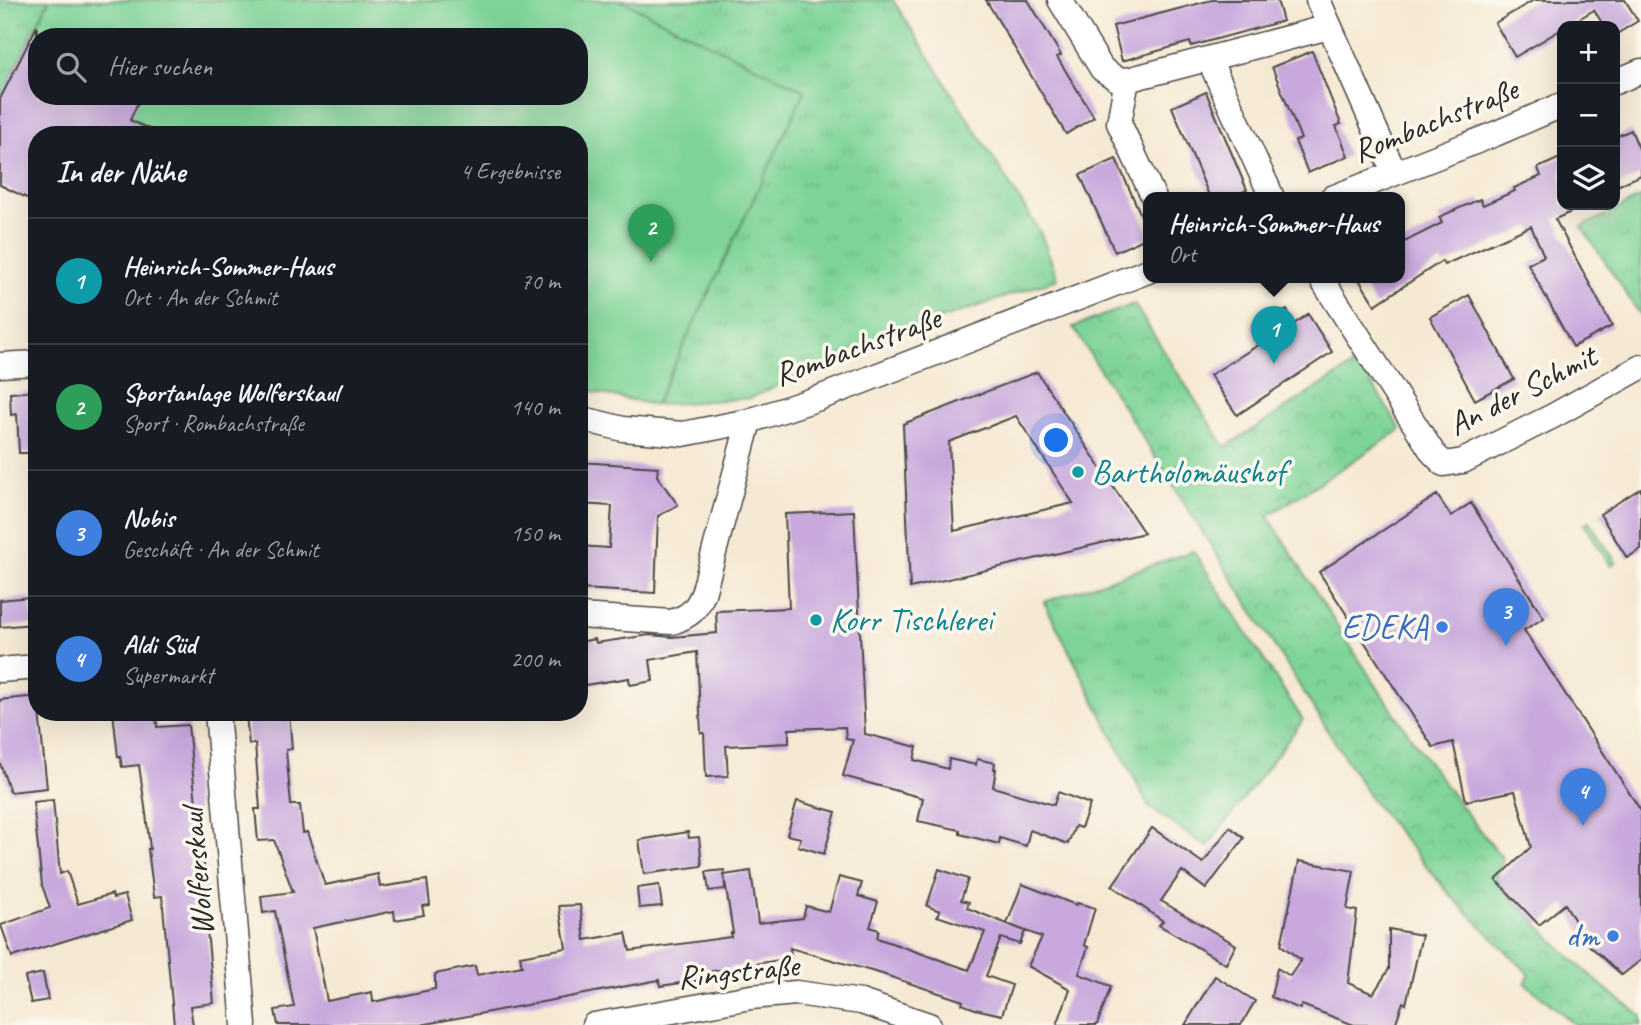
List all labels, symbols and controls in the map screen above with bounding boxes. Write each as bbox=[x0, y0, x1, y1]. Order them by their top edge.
map controls bbox=[1557, 21, 1620, 210]
button: + bbox=[1557, 21, 1620, 84]
search box bbox=[28, 28, 588, 105]
icon: search bbox=[52, 48, 90, 86]
text: Hier suchen bbox=[108, 50, 212, 83]
street label: Rombachstraße bbox=[1346, 67, 1526, 172]
button: − bbox=[1557, 84, 1620, 147]
button: layers bbox=[1557, 147, 1620, 210]
text: In der Nähe bbox=[56, 153, 185, 191]
text: 4 Ergebnisse bbox=[460, 157, 560, 186]
popup bbox=[1143, 192, 1405, 283]
pin: 2 bbox=[628, 204, 674, 262]
text: Heinrich-Sommer-Haus bbox=[1169, 207, 1379, 240]
text: Ort bbox=[1169, 240, 1196, 269]
text: Heinrich-Sommer-Haus bbox=[123, 250, 333, 283]
text: 1 bbox=[74, 267, 84, 296]
text: 70 m bbox=[521, 267, 560, 296]
text: Ort · An der Schmit bbox=[123, 283, 277, 312]
street label: Rombachstraße bbox=[768, 296, 948, 396]
pin: 1 bbox=[1251, 306, 1297, 364]
street label: An der Schmit bbox=[1441, 334, 1606, 445]
text: Sportanlage Wolferskaul bbox=[123, 376, 339, 409]
text: 2 bbox=[74, 393, 84, 422]
text: 140 m bbox=[511, 393, 560, 422]
text: Sport · Rombachstraße bbox=[123, 409, 304, 438]
your location bbox=[1039, 423, 1073, 457]
place label: Bartholomäushof bbox=[1092, 451, 1292, 493]
marker: Bartholomäushof bbox=[1070, 464, 1086, 480]
text: Nobis bbox=[123, 502, 174, 535]
text: 3 bbox=[74, 519, 84, 548]
text: 150 m bbox=[511, 519, 560, 548]
text: Geschäft · An der Schmit bbox=[123, 535, 319, 564]
pin: 3 bbox=[1483, 588, 1529, 646]
place label: Korr Tischlerei bbox=[830, 599, 996, 641]
place label: EDEKA bbox=[1342, 606, 1429, 648]
marker: Korr Tischlerei bbox=[808, 612, 824, 628]
marker: EDEKA bbox=[1434, 619, 1450, 635]
text: Aldi Süd bbox=[123, 628, 196, 661]
text: 4 bbox=[74, 645, 84, 674]
text: 200 m bbox=[511, 645, 560, 674]
text: Supermarkt bbox=[123, 661, 213, 690]
pin: 4 bbox=[1560, 768, 1606, 826]
street label: Wolferskaul bbox=[170, 801, 223, 937]
place label: dm bbox=[1566, 915, 1601, 957]
marker: dm bbox=[1605, 928, 1621, 944]
street label: Ringstraße bbox=[675, 944, 803, 998]

